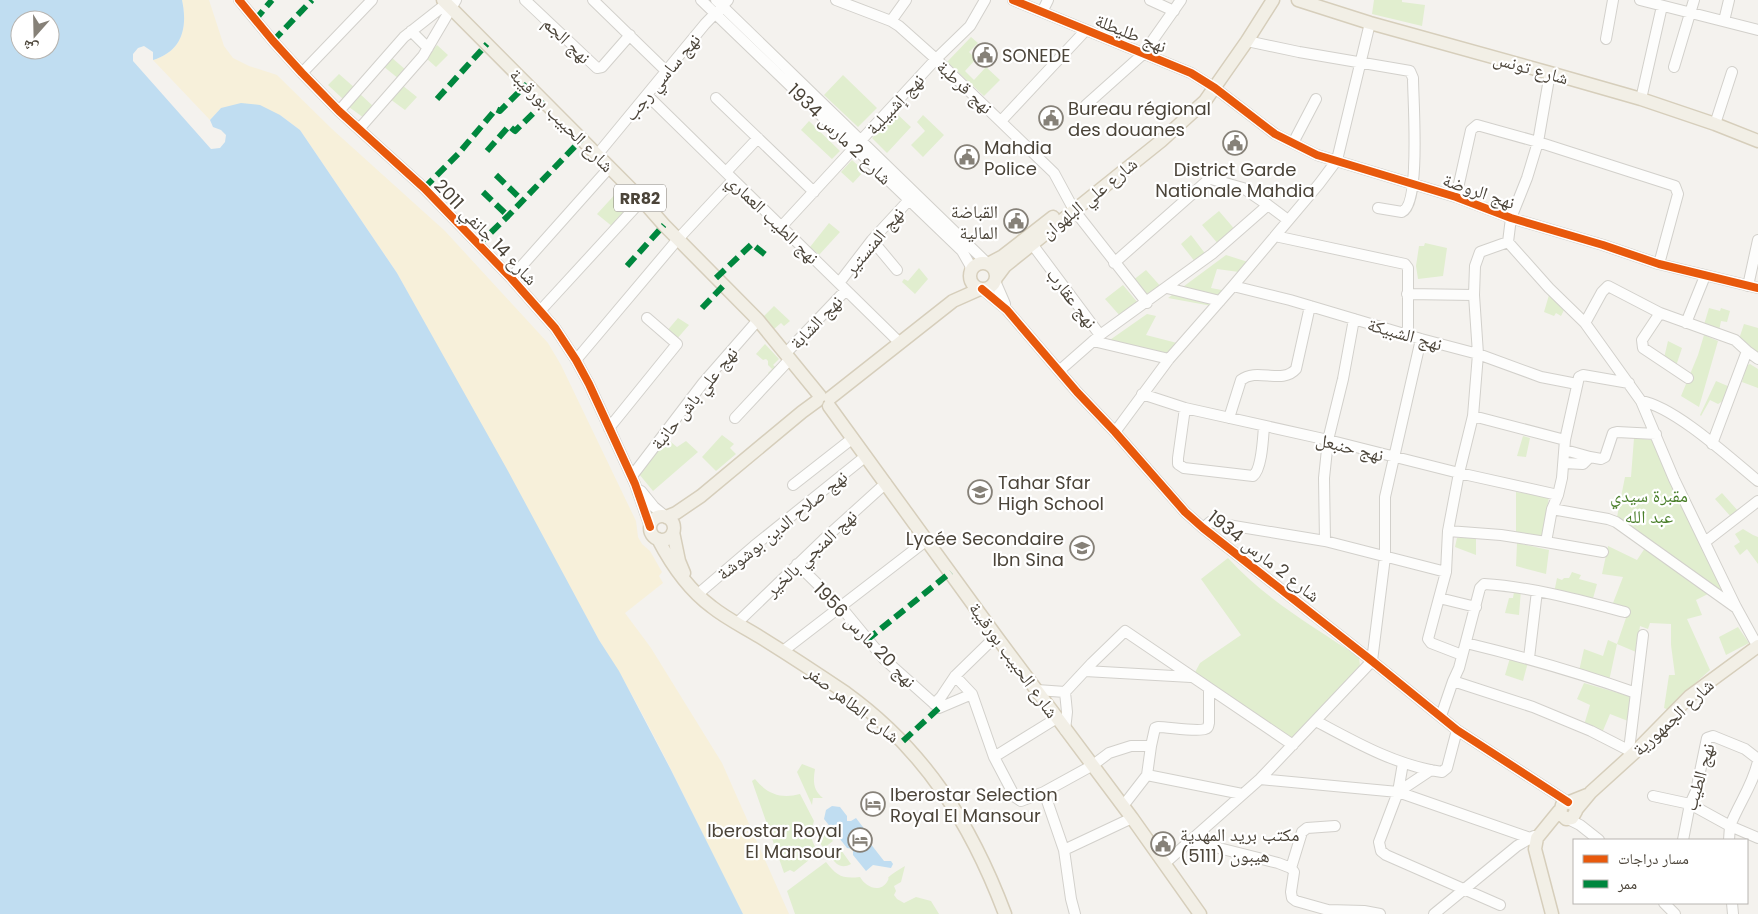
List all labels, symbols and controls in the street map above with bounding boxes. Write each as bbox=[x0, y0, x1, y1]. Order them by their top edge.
street label: نهج طليطلة bbox=[1091, 7, 1171, 59]
north arrow bbox=[10, 10, 60, 60]
street label: نهج الجم bbox=[537, 11, 597, 69]
street label: نهج ساسي رجب bbox=[618, 28, 708, 128]
text: ش bbox=[20, 35, 41, 59]
public building icon: SONEDE bbox=[972, 42, 998, 68]
place label: SONEDE bbox=[1002, 43, 1071, 68]
street label: شارع تونس bbox=[1491, 45, 1571, 91]
street label: نهج قرطبة bbox=[931, 54, 999, 120]
street label: شارع الحبيب بورقيبة bbox=[504, 62, 620, 178]
street label: نهج إشبيلية bbox=[860, 68, 930, 140]
street label: شارع 2 مارس 1934 bbox=[782, 78, 898, 190]
place label: Bureau régional des douanes bbox=[1068, 96, 1211, 142]
public building icon: Bureau régional des douanes bbox=[1038, 105, 1064, 131]
public building icon: District Garde Nationale Mahdia bbox=[1222, 130, 1248, 156]
place label: Mahdia Police bbox=[984, 135, 1052, 181]
public building icon: Mahdia Police bbox=[954, 144, 980, 170]
street label: شارع علي البلهوان bbox=[1035, 151, 1144, 247]
place label: District Garde Nationale Mahdia bbox=[1155, 157, 1315, 203]
street label: نهج الروضة bbox=[1440, 167, 1518, 215]
street label: نهج الطيب العماري bbox=[719, 168, 825, 271]
street label: شارع 14 جانفي 2011 bbox=[427, 173, 543, 293]
road number: RR82 bbox=[614, 184, 666, 212]
place label: القباضة المالية bbox=[951, 199, 998, 245]
street label: نهج المنستير bbox=[838, 202, 910, 281]
public building icon: القباضة المالية bbox=[1003, 208, 1029, 234]
street label: نهج عقارب bbox=[1041, 263, 1103, 334]
street label: نهج الشابة bbox=[784, 289, 848, 355]
street label: نهج الشبيكة bbox=[1365, 311, 1445, 357]
street label: نهج علي باش حانبة bbox=[645, 341, 745, 457]
street label: نهج حنبعل bbox=[1314, 427, 1386, 467]
street label: نهج صلاح الدين بوشوشة bbox=[711, 464, 853, 586]
place label: Tahar Sfar High School bbox=[998, 470, 1104, 516]
school or university icon: Tahar Sfar High School bbox=[967, 479, 993, 505]
park label: مقبرة سيدي عبد الله bbox=[1610, 483, 1688, 529]
street label: نهج المنجي بالخير bbox=[759, 504, 864, 605]
street label: شارع 2 مارس 1934 bbox=[1203, 504, 1325, 608]
place label: Lycée Secondaire Ibn Sina bbox=[906, 526, 1064, 572]
school or university icon: Lycée Secondaire Ibn Sina bbox=[1069, 535, 1095, 561]
street label: نهج 20 مارس 1956 bbox=[808, 577, 922, 693]
street label: شارع الحبيب بورقيبة bbox=[963, 597, 1065, 723]
street label: شارع الطاهر صفر bbox=[800, 659, 905, 749]
street label: شارع الجمهورية bbox=[1627, 673, 1719, 761]
street label: نهج الطيب bbox=[1677, 740, 1721, 814]
place label: Iberostar Selection Royal El Mansour bbox=[890, 782, 1058, 828]
hotel icon: Iberostar Selection Royal El Mansour bbox=[860, 791, 886, 817]
place label: Iberostar Royal El Mansour bbox=[707, 818, 842, 864]
place label: مكتب بريد المهدية هيبون (5111) bbox=[1180, 822, 1299, 868]
hotel icon: Iberostar Royal El Mansour bbox=[847, 827, 873, 853]
public building icon: مكتب بريد المهدية هيبون (5111) bbox=[1150, 831, 1176, 857]
legend bbox=[1573, 839, 1748, 904]
text: مسار دراجات bbox=[1618, 848, 1689, 869]
text: ممر bbox=[1617, 873, 1637, 894]

